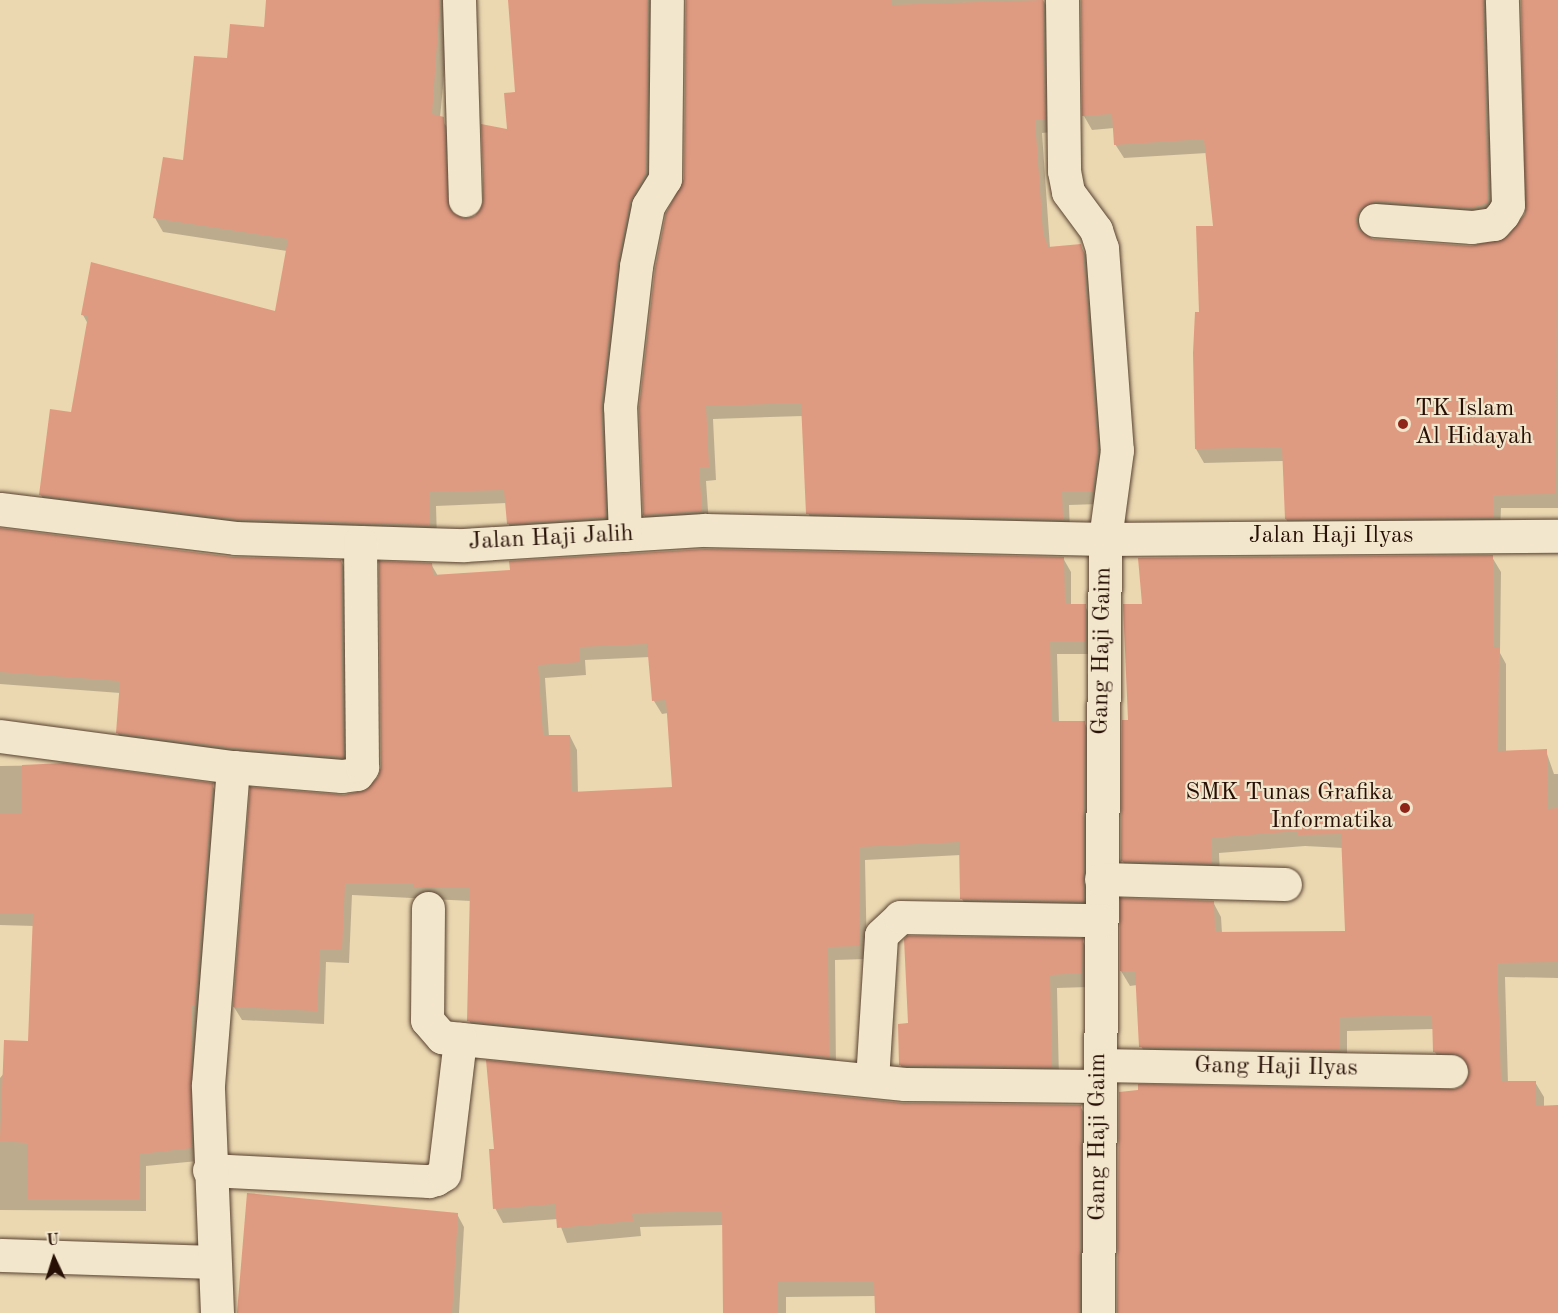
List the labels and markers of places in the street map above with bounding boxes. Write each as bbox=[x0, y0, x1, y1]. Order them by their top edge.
place label: TK Islam Al Hidayah bbox=[1415, 396, 1533, 452]
marker: TK Islam Al Hidayah bbox=[1396, 417, 1410, 431]
place label: SMK Tunas Grafika Informatika bbox=[1185, 780, 1393, 836]
marker: SMK Tunas Grafika Informatika bbox=[1398, 801, 1412, 815]

